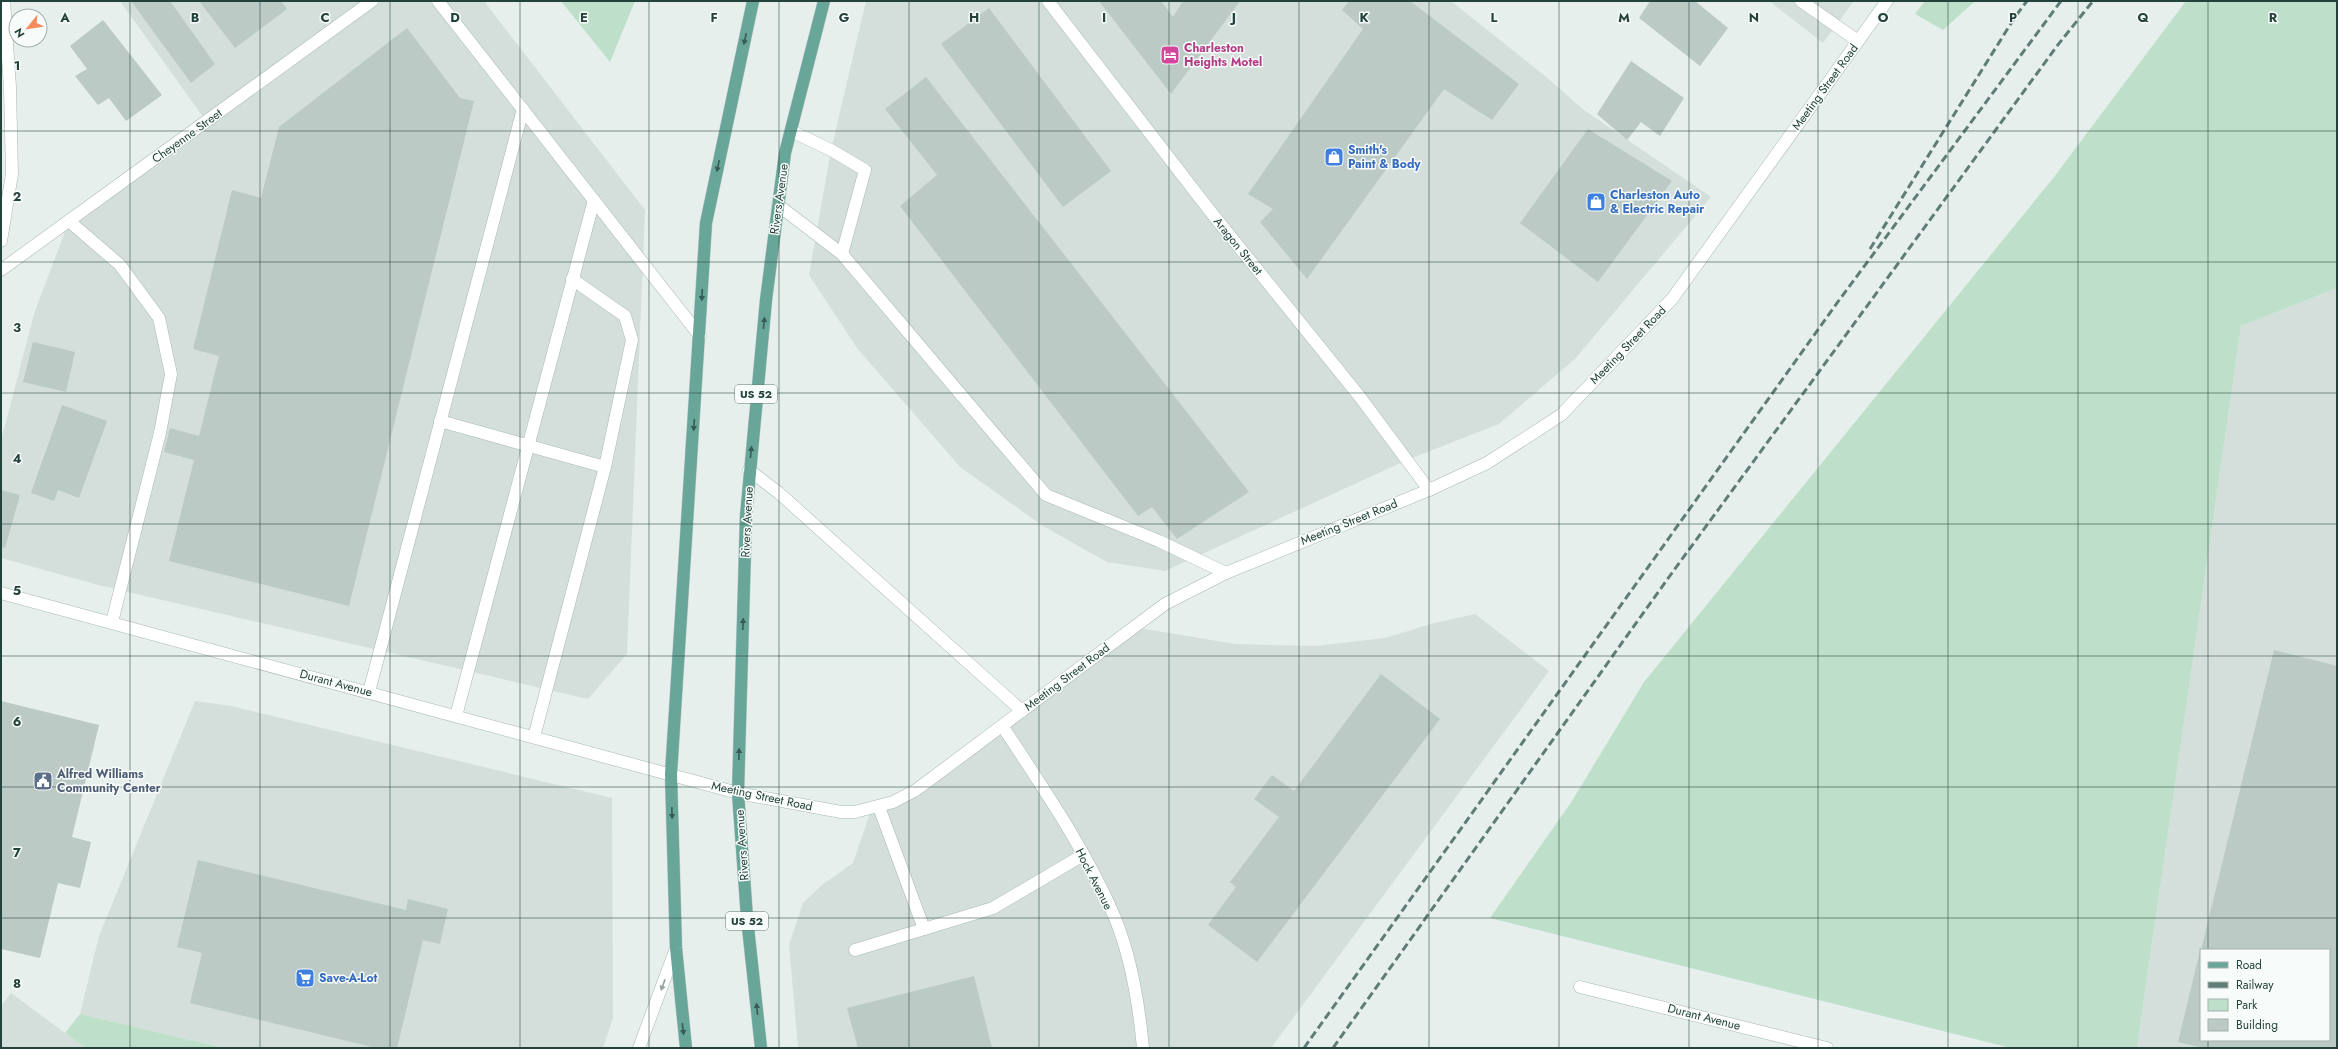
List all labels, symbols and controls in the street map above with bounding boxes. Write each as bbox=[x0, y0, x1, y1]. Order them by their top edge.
north arrow bbox=[8, 8, 48, 48]
text: A bbox=[59, 8, 70, 27]
text: B bbox=[191, 8, 200, 27]
text: C bbox=[320, 8, 330, 27]
text: D bbox=[450, 8, 460, 27]
text: E bbox=[580, 8, 588, 27]
text: F bbox=[710, 8, 718, 27]
text: G bbox=[839, 8, 850, 27]
text: H bbox=[969, 8, 979, 27]
text: I bbox=[1102, 8, 1106, 27]
text: J bbox=[1229, 8, 1236, 27]
text: K bbox=[1359, 8, 1369, 27]
text: L bbox=[1491, 8, 1498, 27]
text: M bbox=[1618, 8, 1630, 27]
text: N bbox=[1749, 8, 1759, 27]
text: O bbox=[1878, 8, 1889, 27]
text: P bbox=[2009, 8, 2017, 27]
text: Q bbox=[2137, 8, 2149, 27]
text: R bbox=[2269, 8, 2278, 27]
text: N bbox=[10, 25, 28, 41]
one-way arrow bbox=[741, 33, 747, 45]
place label: Charleston Heights Motel bbox=[1184, 39, 1262, 71]
street label: Meeting Street Road bbox=[1787, 40, 1863, 134]
hotel icon: Charleston Heights Motel bbox=[1159, 44, 1181, 66]
text: 1 bbox=[14, 56, 20, 75]
street label: Cheyenne Street bbox=[148, 104, 226, 168]
place label: Smith's Paint & Body bbox=[1348, 141, 1421, 173]
shop icon: Smith's Paint & Body bbox=[1323, 146, 1345, 168]
one-way arrow bbox=[714, 160, 720, 172]
street label: Rivers Avenue bbox=[765, 163, 793, 235]
place label: Charleston Auto & Electric Repair bbox=[1610, 186, 1704, 218]
text: 2 bbox=[13, 187, 21, 206]
shop icon: Charleston Auto & Electric Repair bbox=[1585, 191, 1607, 213]
street label: Aragon Street bbox=[1209, 213, 1267, 279]
one-way arrow bbox=[699, 289, 705, 302]
street label: Meeting Street Road bbox=[1586, 302, 1670, 388]
one-way arrow bbox=[760, 317, 767, 329]
text: 3 bbox=[13, 318, 21, 337]
road number: US 52 bbox=[735, 385, 777, 403]
one-way arrow bbox=[690, 419, 697, 431]
one-way arrow bbox=[747, 446, 754, 458]
text: 4 bbox=[12, 449, 22, 468]
street label: Rivers Avenue bbox=[736, 486, 758, 558]
street label: Meeting Street Road bbox=[1298, 494, 1400, 550]
text: 5 bbox=[13, 581, 21, 600]
one-way arrow bbox=[740, 617, 746, 630]
street label: Meeting Street Road bbox=[1020, 639, 1114, 715]
street label: Durant Avenue bbox=[298, 665, 374, 701]
text: 6 bbox=[13, 712, 22, 731]
one-way arrow bbox=[736, 747, 742, 760]
place label: Alfred Williams Community Center bbox=[56, 765, 161, 797]
public building icon: Alfred Williams Community Center bbox=[32, 770, 54, 792]
street label: Meeting Street Road bbox=[710, 776, 814, 816]
one-way arrow bbox=[669, 807, 675, 820]
street label: Rivers Avenue bbox=[731, 809, 753, 881]
text: 7 bbox=[13, 843, 21, 862]
street label: Hock Avenue bbox=[1071, 845, 1117, 913]
road number: US 52 bbox=[726, 912, 768, 930]
legend bbox=[2200, 949, 2330, 1041]
text: Road bbox=[2236, 956, 2262, 974]
supermarket icon: Save-A-Lot bbox=[294, 967, 316, 989]
place label: Save-A-Lot bbox=[319, 969, 377, 987]
text: 8 bbox=[13, 974, 21, 993]
text: Railway bbox=[2236, 976, 2274, 994]
one-way arrow bbox=[659, 979, 665, 991]
text: Park bbox=[2236, 996, 2258, 1014]
street label: Durant Avenue bbox=[1666, 999, 1742, 1035]
one-way arrow bbox=[753, 1003, 760, 1015]
text: Building bbox=[2236, 1016, 2278, 1034]
one-way arrow bbox=[680, 1023, 686, 1035]

